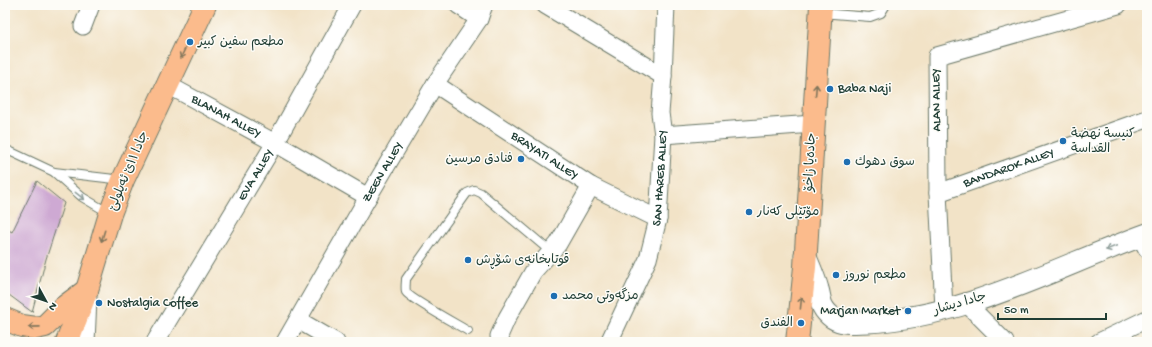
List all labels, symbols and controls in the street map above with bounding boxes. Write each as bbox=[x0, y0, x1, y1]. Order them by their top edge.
place label: مطعم سفين كبير bbox=[197, 35, 284, 51]
marker: مطعم سفين كبير bbox=[185, 37, 195, 47]
one-way arrow bbox=[179, 47, 186, 59]
street label: ALAN ALLEY bbox=[929, 68, 945, 132]
place label: Baba Naji bbox=[837, 82, 892, 97]
one-way arrow bbox=[812, 84, 819, 97]
marker: Baba Naji bbox=[825, 84, 835, 94]
street label: BLANAH ALLEY bbox=[188, 91, 264, 141]
place label: كنيسة نهضة القداسة bbox=[1071, 127, 1135, 157]
street label: BRAYATI ALLEY bbox=[507, 128, 581, 183]
street label: جادا ١١ێ ئه‌یلولێ bbox=[106, 129, 152, 213]
street label: SAN HAREB ALLEY bbox=[649, 129, 671, 228]
street label: جادەیا زاخۆ bbox=[802, 132, 820, 193]
marker: كنيسة نهضة القداسة bbox=[1058, 136, 1068, 146]
street label: ZEEN ALLEY bbox=[359, 139, 406, 205]
street label: BANDAROK ALLEY bbox=[960, 145, 1056, 191]
street label: EVA ALLEY bbox=[234, 147, 277, 203]
place label: فنادق مرسين bbox=[446, 152, 513, 167]
marker: فنادق مرسين bbox=[516, 154, 526, 164]
place label: سوق دهوك bbox=[855, 155, 915, 170]
marker: سوق دهوك bbox=[842, 157, 852, 167]
one-way arrow bbox=[75, 191, 86, 200]
place label: مۆتێلی کەنار bbox=[756, 205, 819, 220]
marker: مۆتێلی کەنار bbox=[744, 207, 754, 217]
one-way arrow bbox=[99, 230, 107, 242]
one-way arrow bbox=[1105, 244, 1117, 252]
place label: قوتابخانەی شۆڕش bbox=[476, 253, 569, 269]
marker: قوتابخانەی شۆڕش bbox=[463, 255, 473, 265]
place label: مطعم نوروز bbox=[843, 268, 906, 284]
marker: مطعم نوروز bbox=[831, 270, 841, 280]
north arrow bbox=[26, 281, 66, 321]
place label: مزگەوتی محمد bbox=[562, 287, 639, 304]
street label: جادا دیشار bbox=[931, 289, 988, 319]
marker: مزگەوتی محمد bbox=[549, 291, 559, 301]
scale bar bbox=[998, 295, 1106, 321]
place label: Nostalgia Coffee bbox=[107, 296, 198, 311]
one-way arrow bbox=[797, 297, 805, 310]
marker: Nostalgia Coffee bbox=[94, 298, 104, 308]
text: N bbox=[45, 300, 59, 313]
place label: Marjan Market bbox=[820, 304, 902, 319]
text: 50 m bbox=[1004, 304, 1029, 318]
marker: Marjan Market bbox=[903, 306, 913, 316]
place label: الفندق bbox=[761, 316, 793, 331]
marker: الفندق bbox=[796, 318, 806, 328]
one-way arrow bbox=[28, 323, 41, 331]

